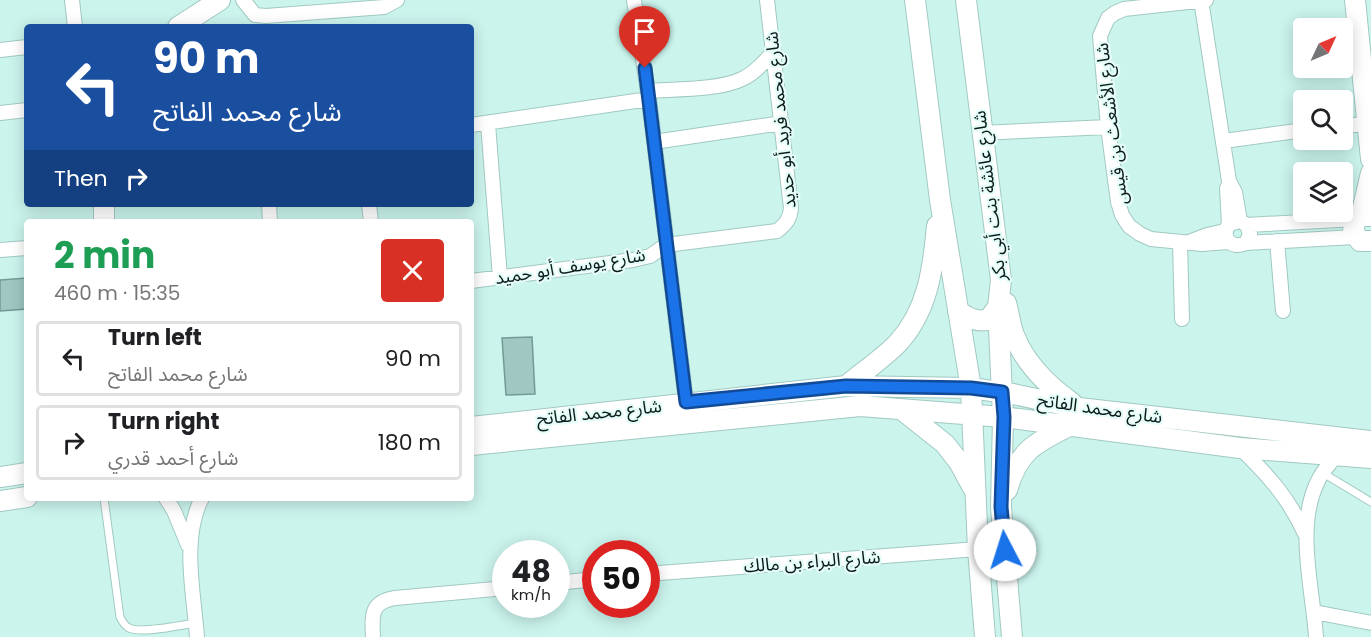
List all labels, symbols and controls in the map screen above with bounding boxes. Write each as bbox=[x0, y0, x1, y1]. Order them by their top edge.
pin bbox=[619, 6, 670, 68]
icon: arrive bbox=[628, 15, 661, 48]
north arrow bbox=[1293, 18, 1353, 78]
map controls bbox=[1293, 18, 1353, 222]
text: 90 m bbox=[153, 29, 260, 88]
street label: شارع محمد فريد أبو حديد bbox=[758, 30, 804, 210]
street label: شارع الأشعث بن قيس bbox=[1089, 41, 1135, 206]
icon: left bbox=[54, 48, 132, 126]
button: search bbox=[1293, 90, 1353, 150]
text: شارع محمد الفاتح bbox=[153, 93, 342, 130]
street label: شارع عائشة بنت أبي بكر bbox=[966, 109, 1014, 284]
icon: right bbox=[120, 162, 153, 195]
button: layers bbox=[1293, 162, 1353, 222]
text: Then bbox=[54, 163, 108, 194]
text: 2 min bbox=[54, 230, 155, 281]
button: close bbox=[381, 239, 444, 302]
street label: شارع يوسف أبو حميد bbox=[493, 242, 647, 292]
text: 460 m · 15:35 bbox=[54, 279, 180, 307]
text: Turn left bbox=[108, 322, 202, 353]
icon: left bbox=[57, 342, 90, 375]
text: 90 m bbox=[385, 343, 441, 374]
text: شارع محمد الفاتح bbox=[108, 360, 248, 388]
street label: شارع محمد الفاتح bbox=[1036, 387, 1164, 431]
street label: شارع محمد الفاتح bbox=[535, 393, 663, 433]
text: Turn right bbox=[108, 406, 219, 437]
icon: right bbox=[57, 426, 90, 459]
text: 180 m bbox=[378, 427, 441, 458]
text: شارع أحمد قدري bbox=[108, 444, 238, 472]
position arrow bbox=[973, 518, 1037, 582]
speed limit sign: 50 bbox=[582, 540, 660, 618]
street label: شارع البراء بن مالك bbox=[743, 544, 881, 580]
text: 48 bbox=[511, 550, 551, 593]
text: km/h bbox=[511, 584, 551, 605]

